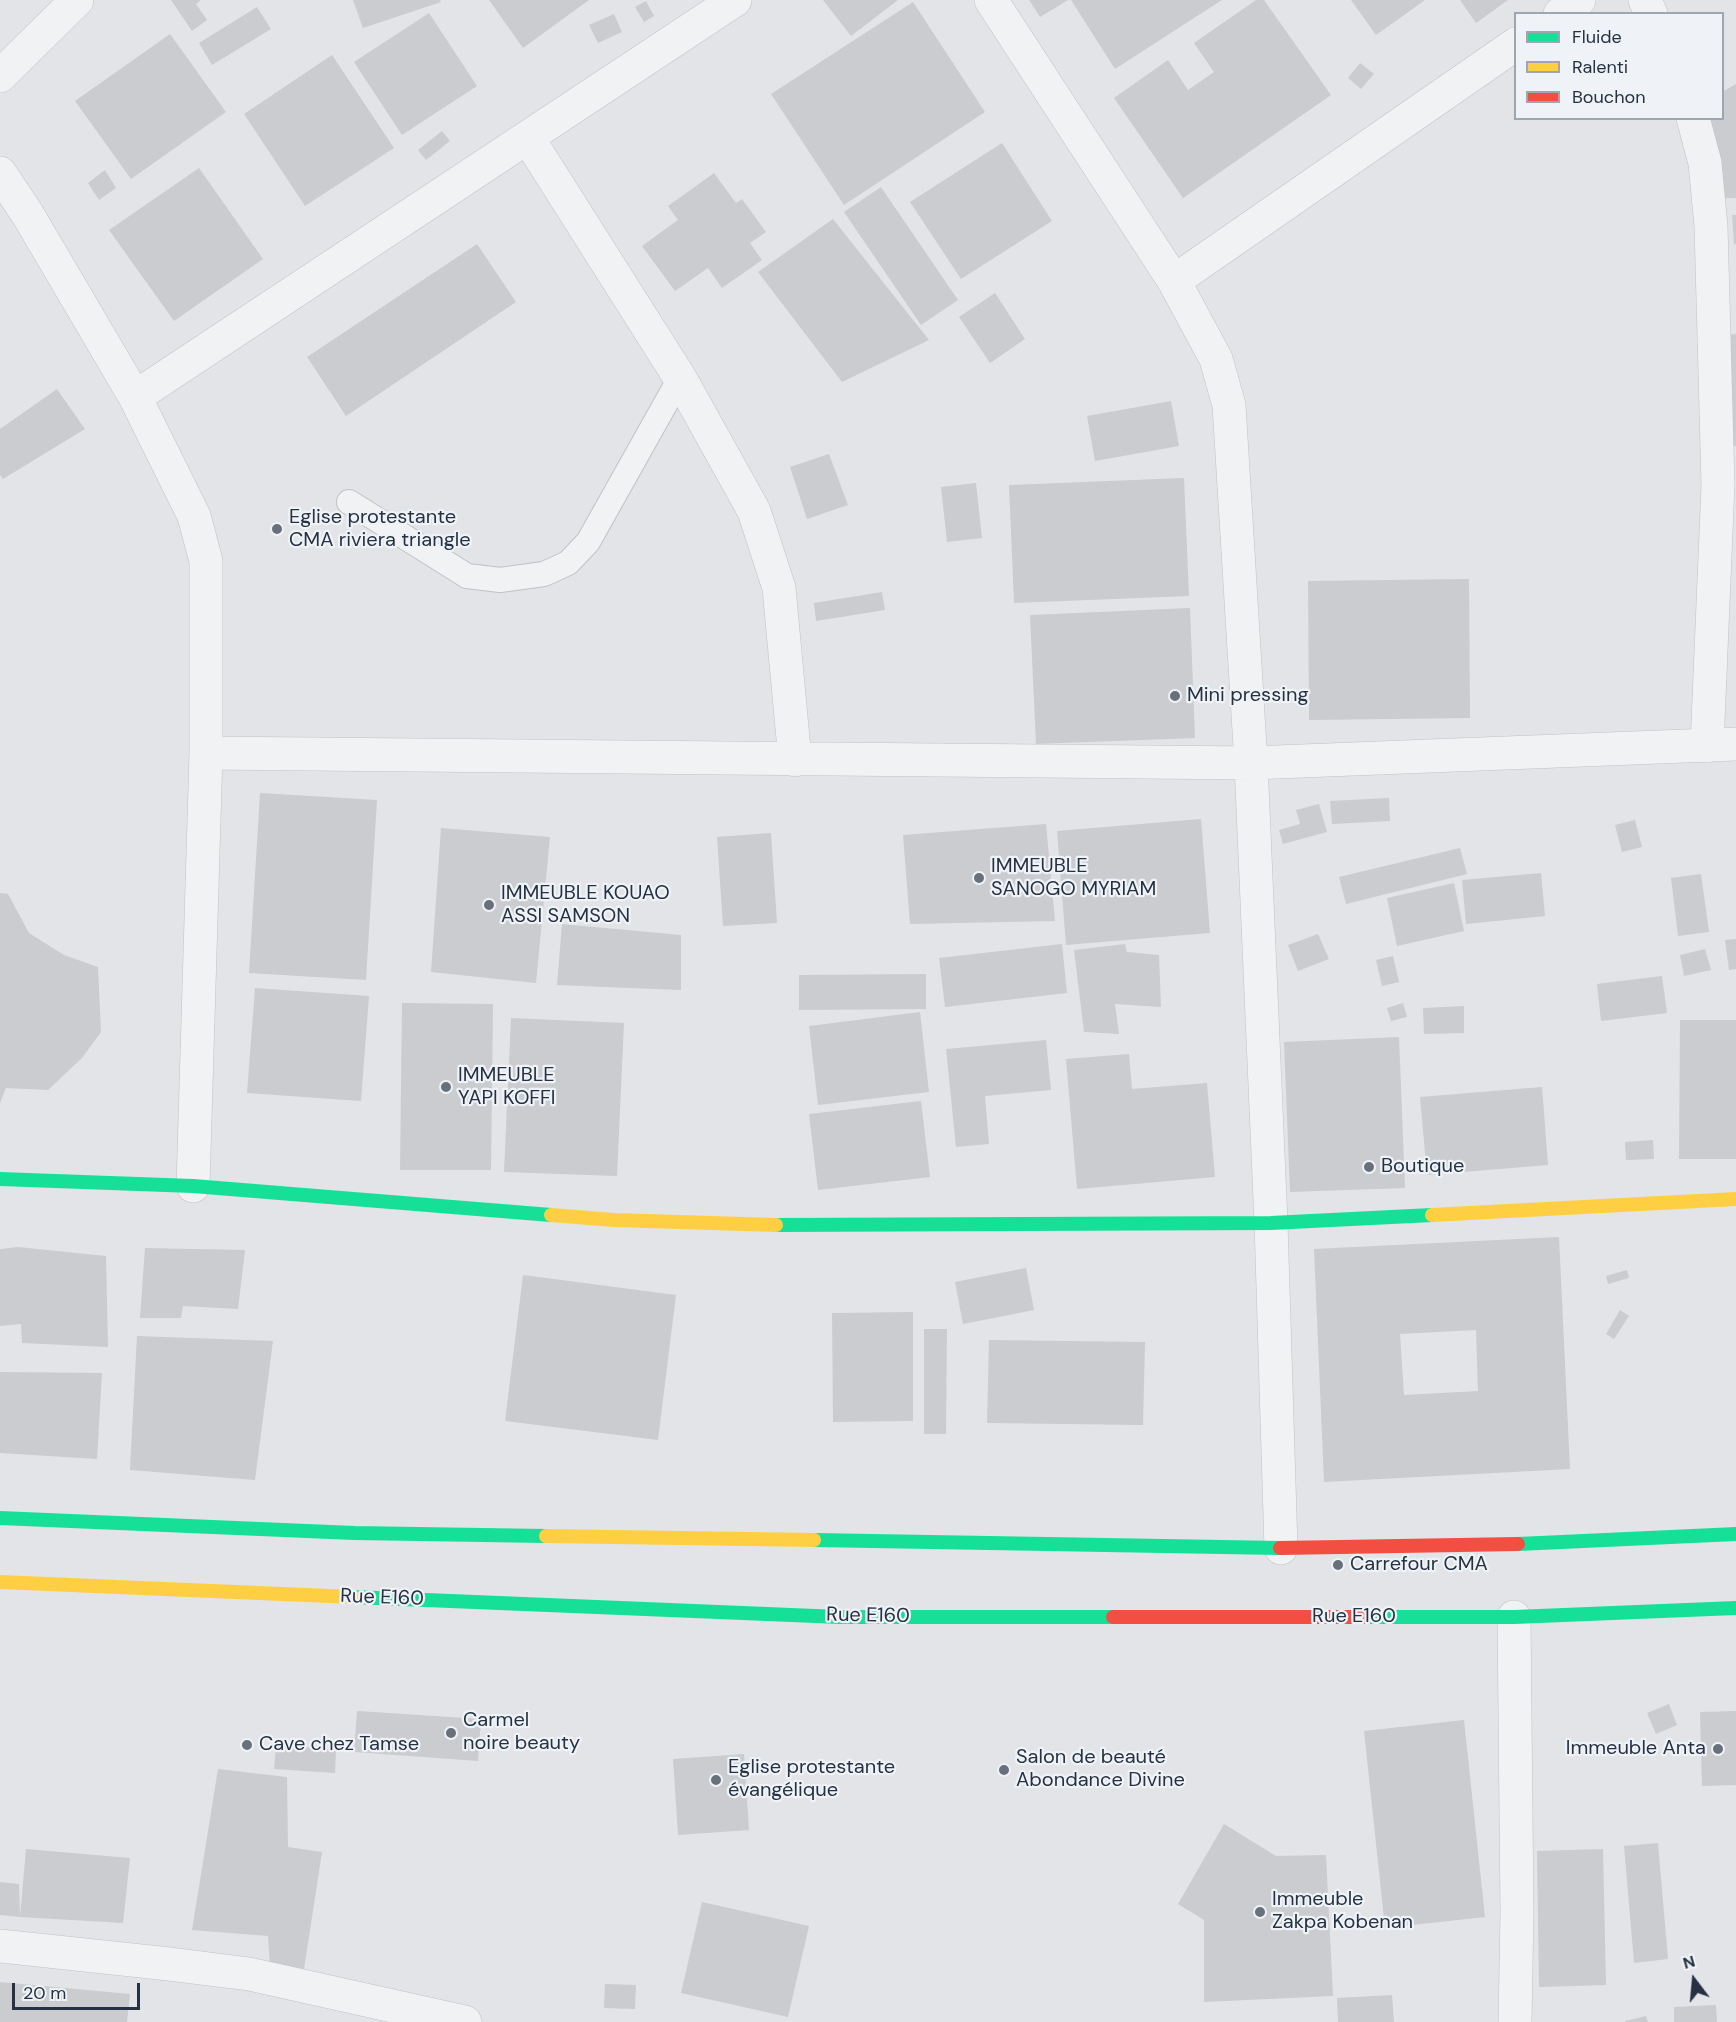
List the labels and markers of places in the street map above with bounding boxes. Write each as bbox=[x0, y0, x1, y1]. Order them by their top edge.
place label: Eglise protestante CMA riviera triangle bbox=[289, 506, 471, 553]
marker: Eglise protestante CMA riviera triangle bbox=[270, 522, 284, 536]
place label: Mini pressing bbox=[1187, 684, 1309, 708]
marker: Mini pressing bbox=[1168, 689, 1182, 703]
place label: IMMEUBLE SANOGO MYRIAM bbox=[991, 855, 1156, 902]
marker: IMMEUBLE SANOGO MYRIAM bbox=[972, 871, 986, 885]
place label: IMMEUBLE KOUAO ASSI SAMSON bbox=[501, 882, 670, 929]
marker: IMMEUBLE KOUAO ASSI SAMSON bbox=[482, 898, 496, 912]
place label: IMMEUBLE YAPI KOFFI bbox=[458, 1064, 555, 1111]
marker: IMMEUBLE YAPI KOFFI bbox=[439, 1080, 453, 1094]
place label: Boutique bbox=[1381, 1155, 1464, 1179]
marker: Boutique bbox=[1362, 1160, 1376, 1174]
place label: Carrefour CMA bbox=[1350, 1553, 1488, 1577]
marker: Carrefour CMA bbox=[1331, 1558, 1345, 1572]
place label: Carmel noire beauty bbox=[463, 1709, 580, 1756]
marker: Carmel noire beauty bbox=[444, 1726, 458, 1740]
place label: Cave chez Tamse bbox=[259, 1733, 419, 1757]
place label: Immeuble Anta bbox=[1566, 1737, 1706, 1761]
marker: Cave chez Tamse bbox=[240, 1738, 254, 1752]
marker: Immeuble Anta bbox=[1711, 1742, 1725, 1756]
place label: Salon de beauté Abondance Divine bbox=[1016, 1746, 1185, 1793]
place label: Eglise protestante évangélique bbox=[728, 1756, 895, 1803]
marker: Salon de beauté Abondance Divine bbox=[997, 1763, 1011, 1777]
marker: Eglise protestante évangélique bbox=[709, 1773, 723, 1787]
place label: Immeuble Zakpa Kobenan bbox=[1272, 1888, 1413, 1935]
marker: Immeuble Zakpa Kobenan bbox=[1253, 1905, 1267, 1919]

